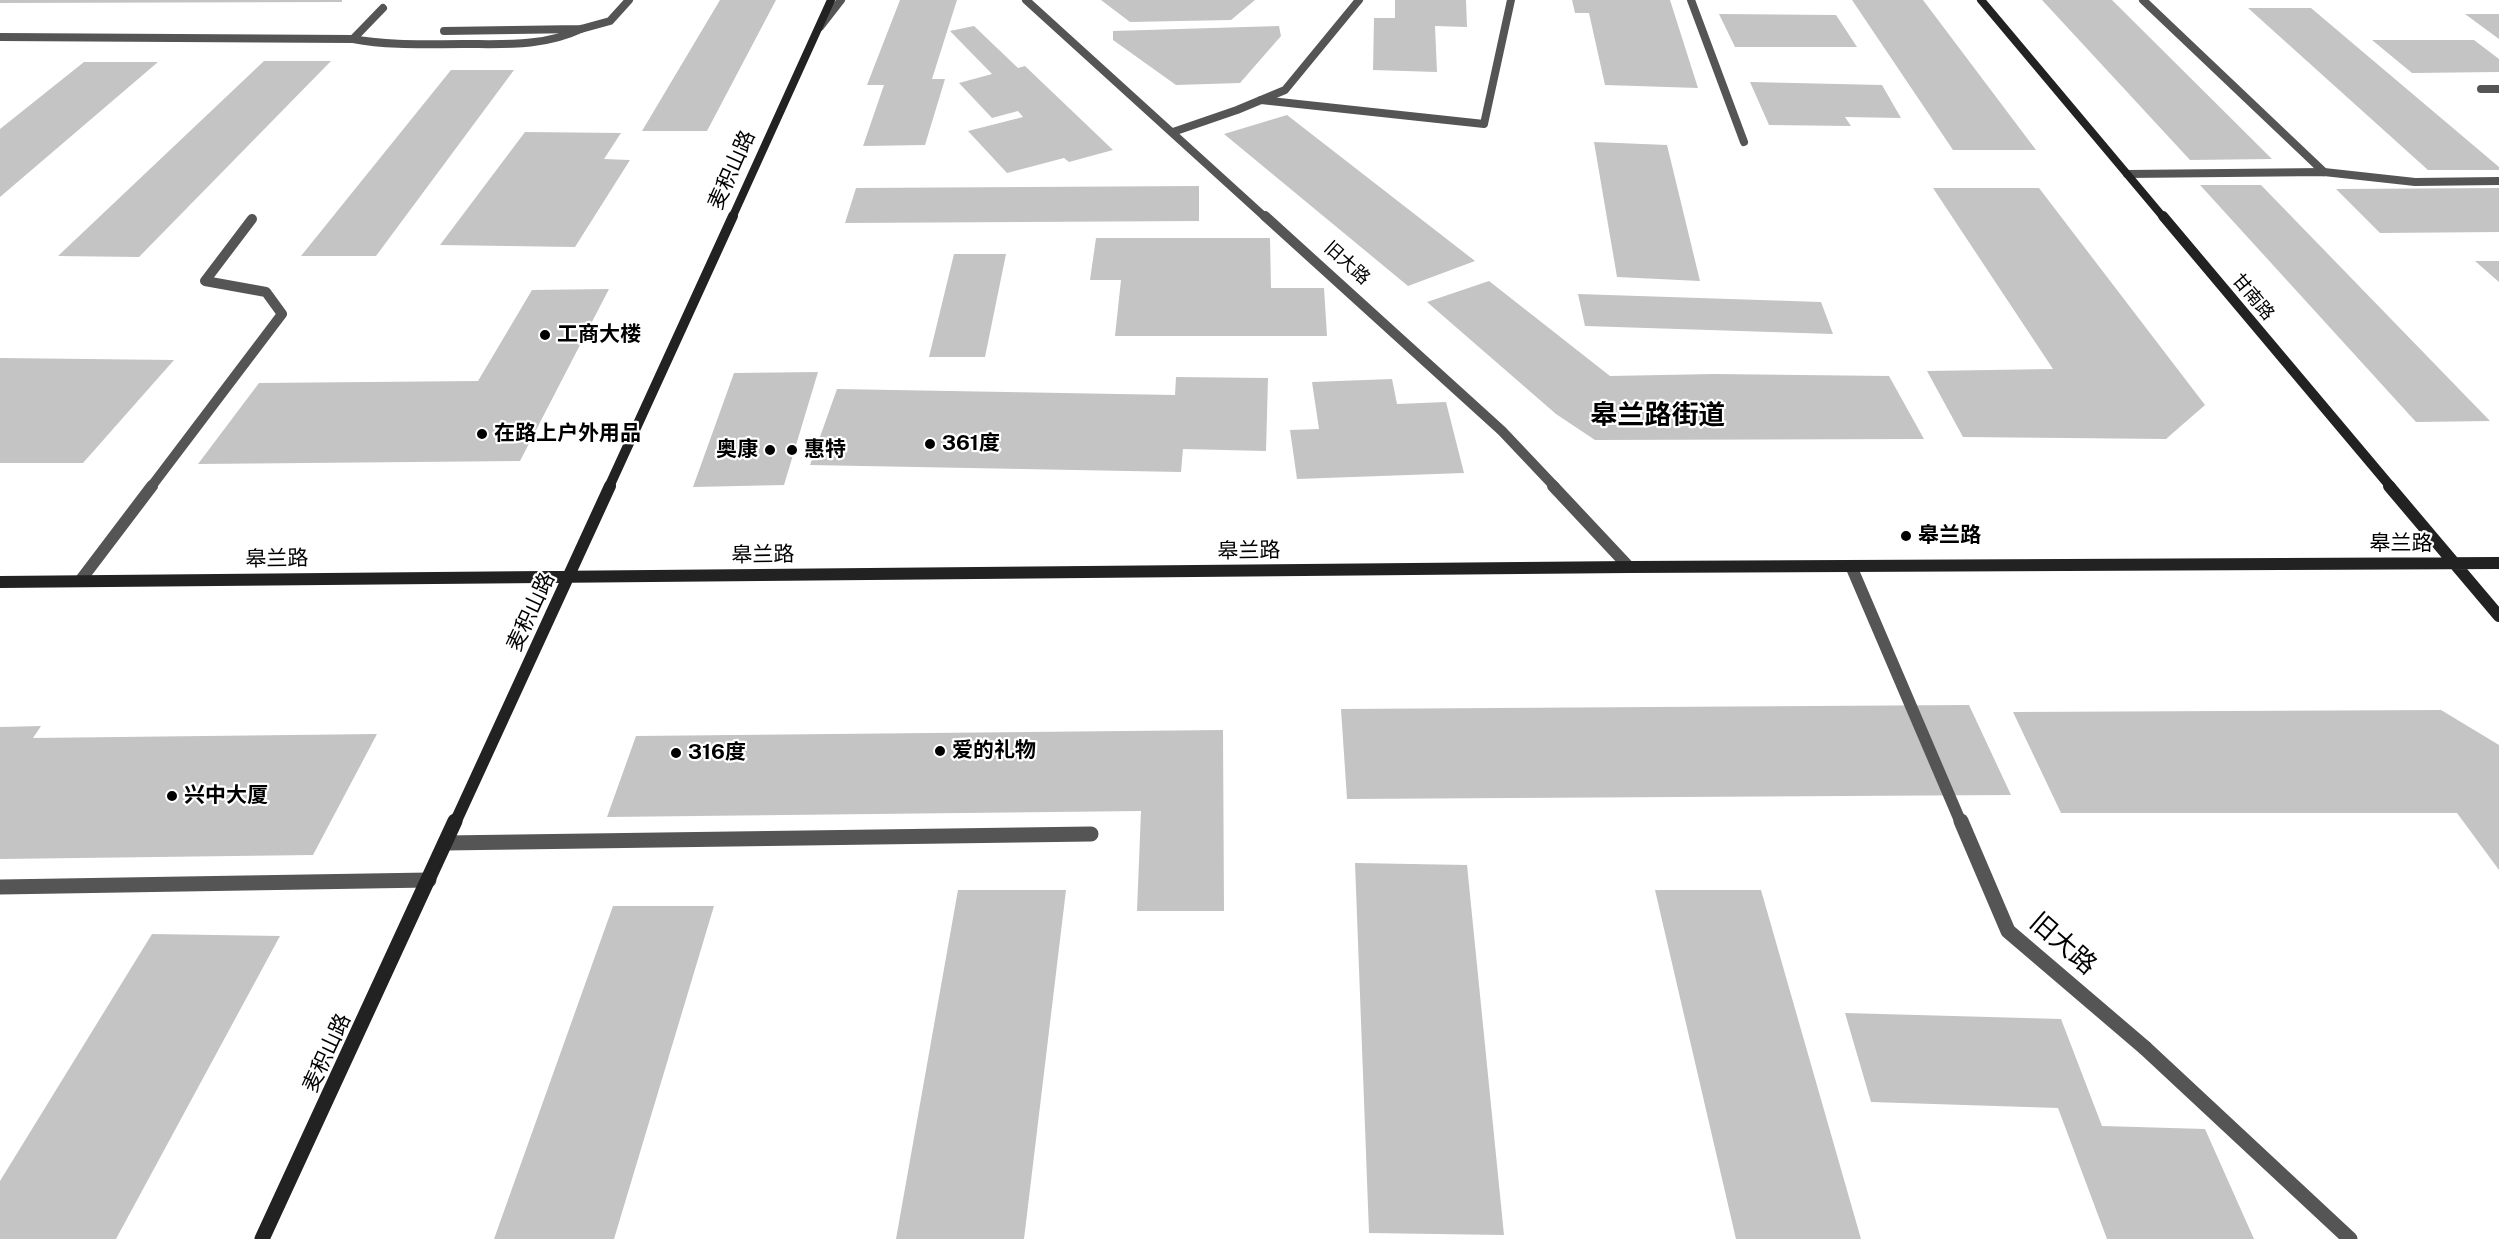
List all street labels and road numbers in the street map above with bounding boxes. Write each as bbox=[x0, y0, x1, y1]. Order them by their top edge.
street label: 麦积山路 bbox=[703, 127, 761, 213]
street label: 旧大路 bbox=[1320, 237, 1374, 289]
street label: 甘南路 bbox=[2227, 269, 2279, 325]
street label: 皋兰路 bbox=[2370, 531, 2432, 557]
street label: 皋兰路 bbox=[1217, 538, 1281, 564]
street label: 皋兰路 bbox=[731, 542, 795, 568]
street label: 皋兰路 bbox=[245, 546, 309, 572]
street label: 麦积山路 bbox=[502, 569, 560, 655]
street label: 旧大路 bbox=[2023, 907, 2103, 981]
street label: 麦积山路 bbox=[298, 1010, 356, 1096]

